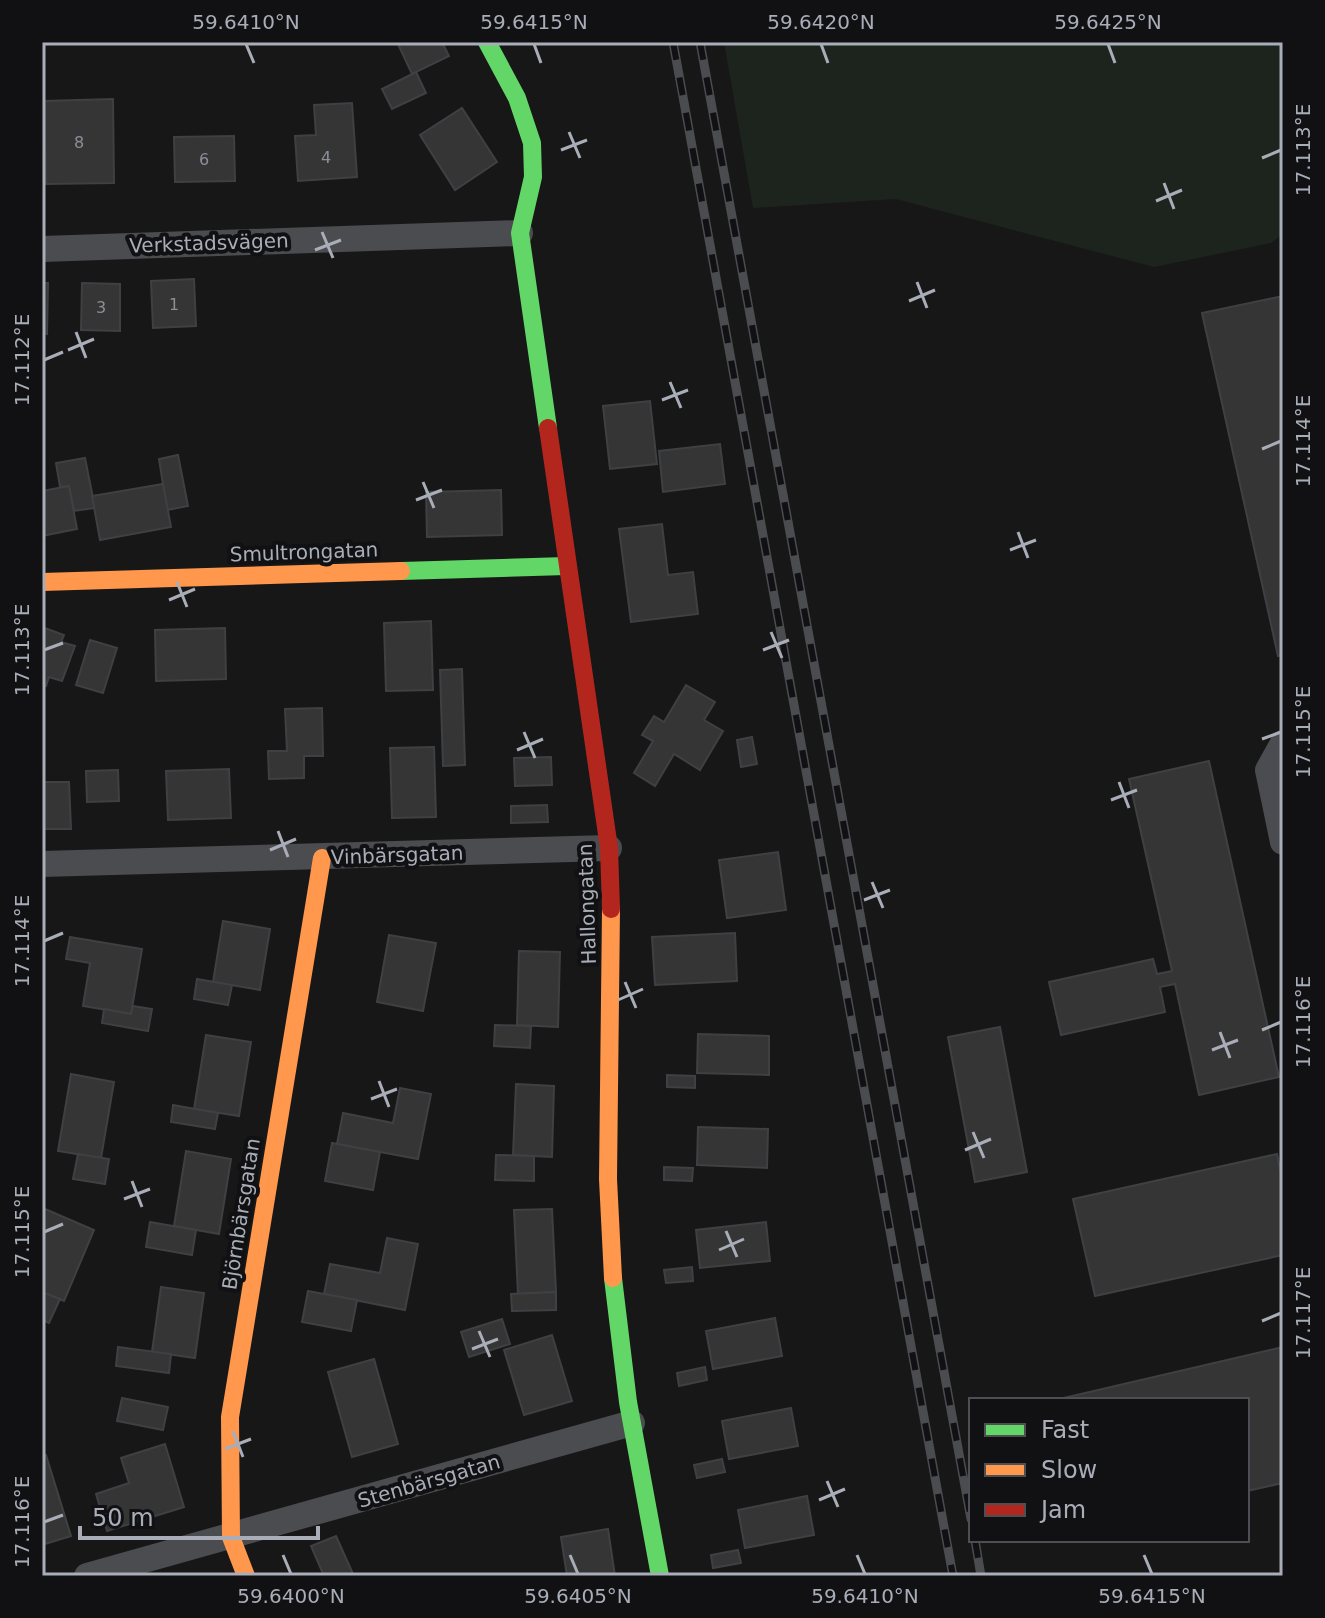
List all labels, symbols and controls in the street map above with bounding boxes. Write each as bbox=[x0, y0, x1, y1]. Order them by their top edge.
text: 59.6410°N bbox=[192, 10, 300, 34]
text: 59.6415°N bbox=[480, 10, 588, 34]
text: 59.6420°N bbox=[767, 10, 875, 34]
text: 59.6425°N bbox=[1054, 10, 1162, 34]
text: 17.113°E bbox=[1291, 104, 1315, 196]
house number: 8 bbox=[74, 133, 84, 152]
house number: 4 bbox=[321, 148, 331, 167]
house number: 6 bbox=[199, 150, 209, 169]
street label: Verkstadsvägen bbox=[129, 228, 289, 258]
house number: 1 bbox=[169, 295, 179, 314]
house number: 3 bbox=[96, 298, 106, 317]
text: 17.112°E bbox=[10, 314, 34, 406]
text: 17.114°E bbox=[1291, 395, 1315, 487]
street label: Smultrongatan bbox=[229, 537, 379, 567]
text: 17.113°E bbox=[10, 604, 34, 696]
text: 17.115°E bbox=[1291, 686, 1315, 778]
street label: Vinbärsgatan bbox=[330, 841, 464, 869]
street label: Hallongatan bbox=[573, 843, 601, 965]
text: 17.114°E bbox=[10, 895, 34, 987]
text: 17.116°E bbox=[1291, 976, 1315, 1068]
street label: Björnbärsgatan bbox=[217, 1136, 265, 1292]
text: 17.115°E bbox=[10, 1186, 34, 1278]
text: 17.117°E bbox=[1291, 1267, 1315, 1359]
legend bbox=[969, 1398, 1249, 1542]
text: Fast bbox=[1041, 1416, 1089, 1444]
street label: Stenbärsgatan bbox=[355, 1449, 503, 1513]
text: Slow bbox=[1041, 1456, 1097, 1484]
text: 17.116°E bbox=[10, 1476, 34, 1568]
scale bar bbox=[80, 1490, 318, 1540]
text: Jam bbox=[1039, 1496, 1086, 1524]
text: 50 m bbox=[92, 1504, 154, 1532]
text: 59.6400°N bbox=[237, 1584, 345, 1608]
text: 59.6405°N bbox=[524, 1584, 632, 1608]
text: 59.6410°N bbox=[811, 1584, 919, 1608]
text: 59.6415°N bbox=[1098, 1584, 1206, 1608]

